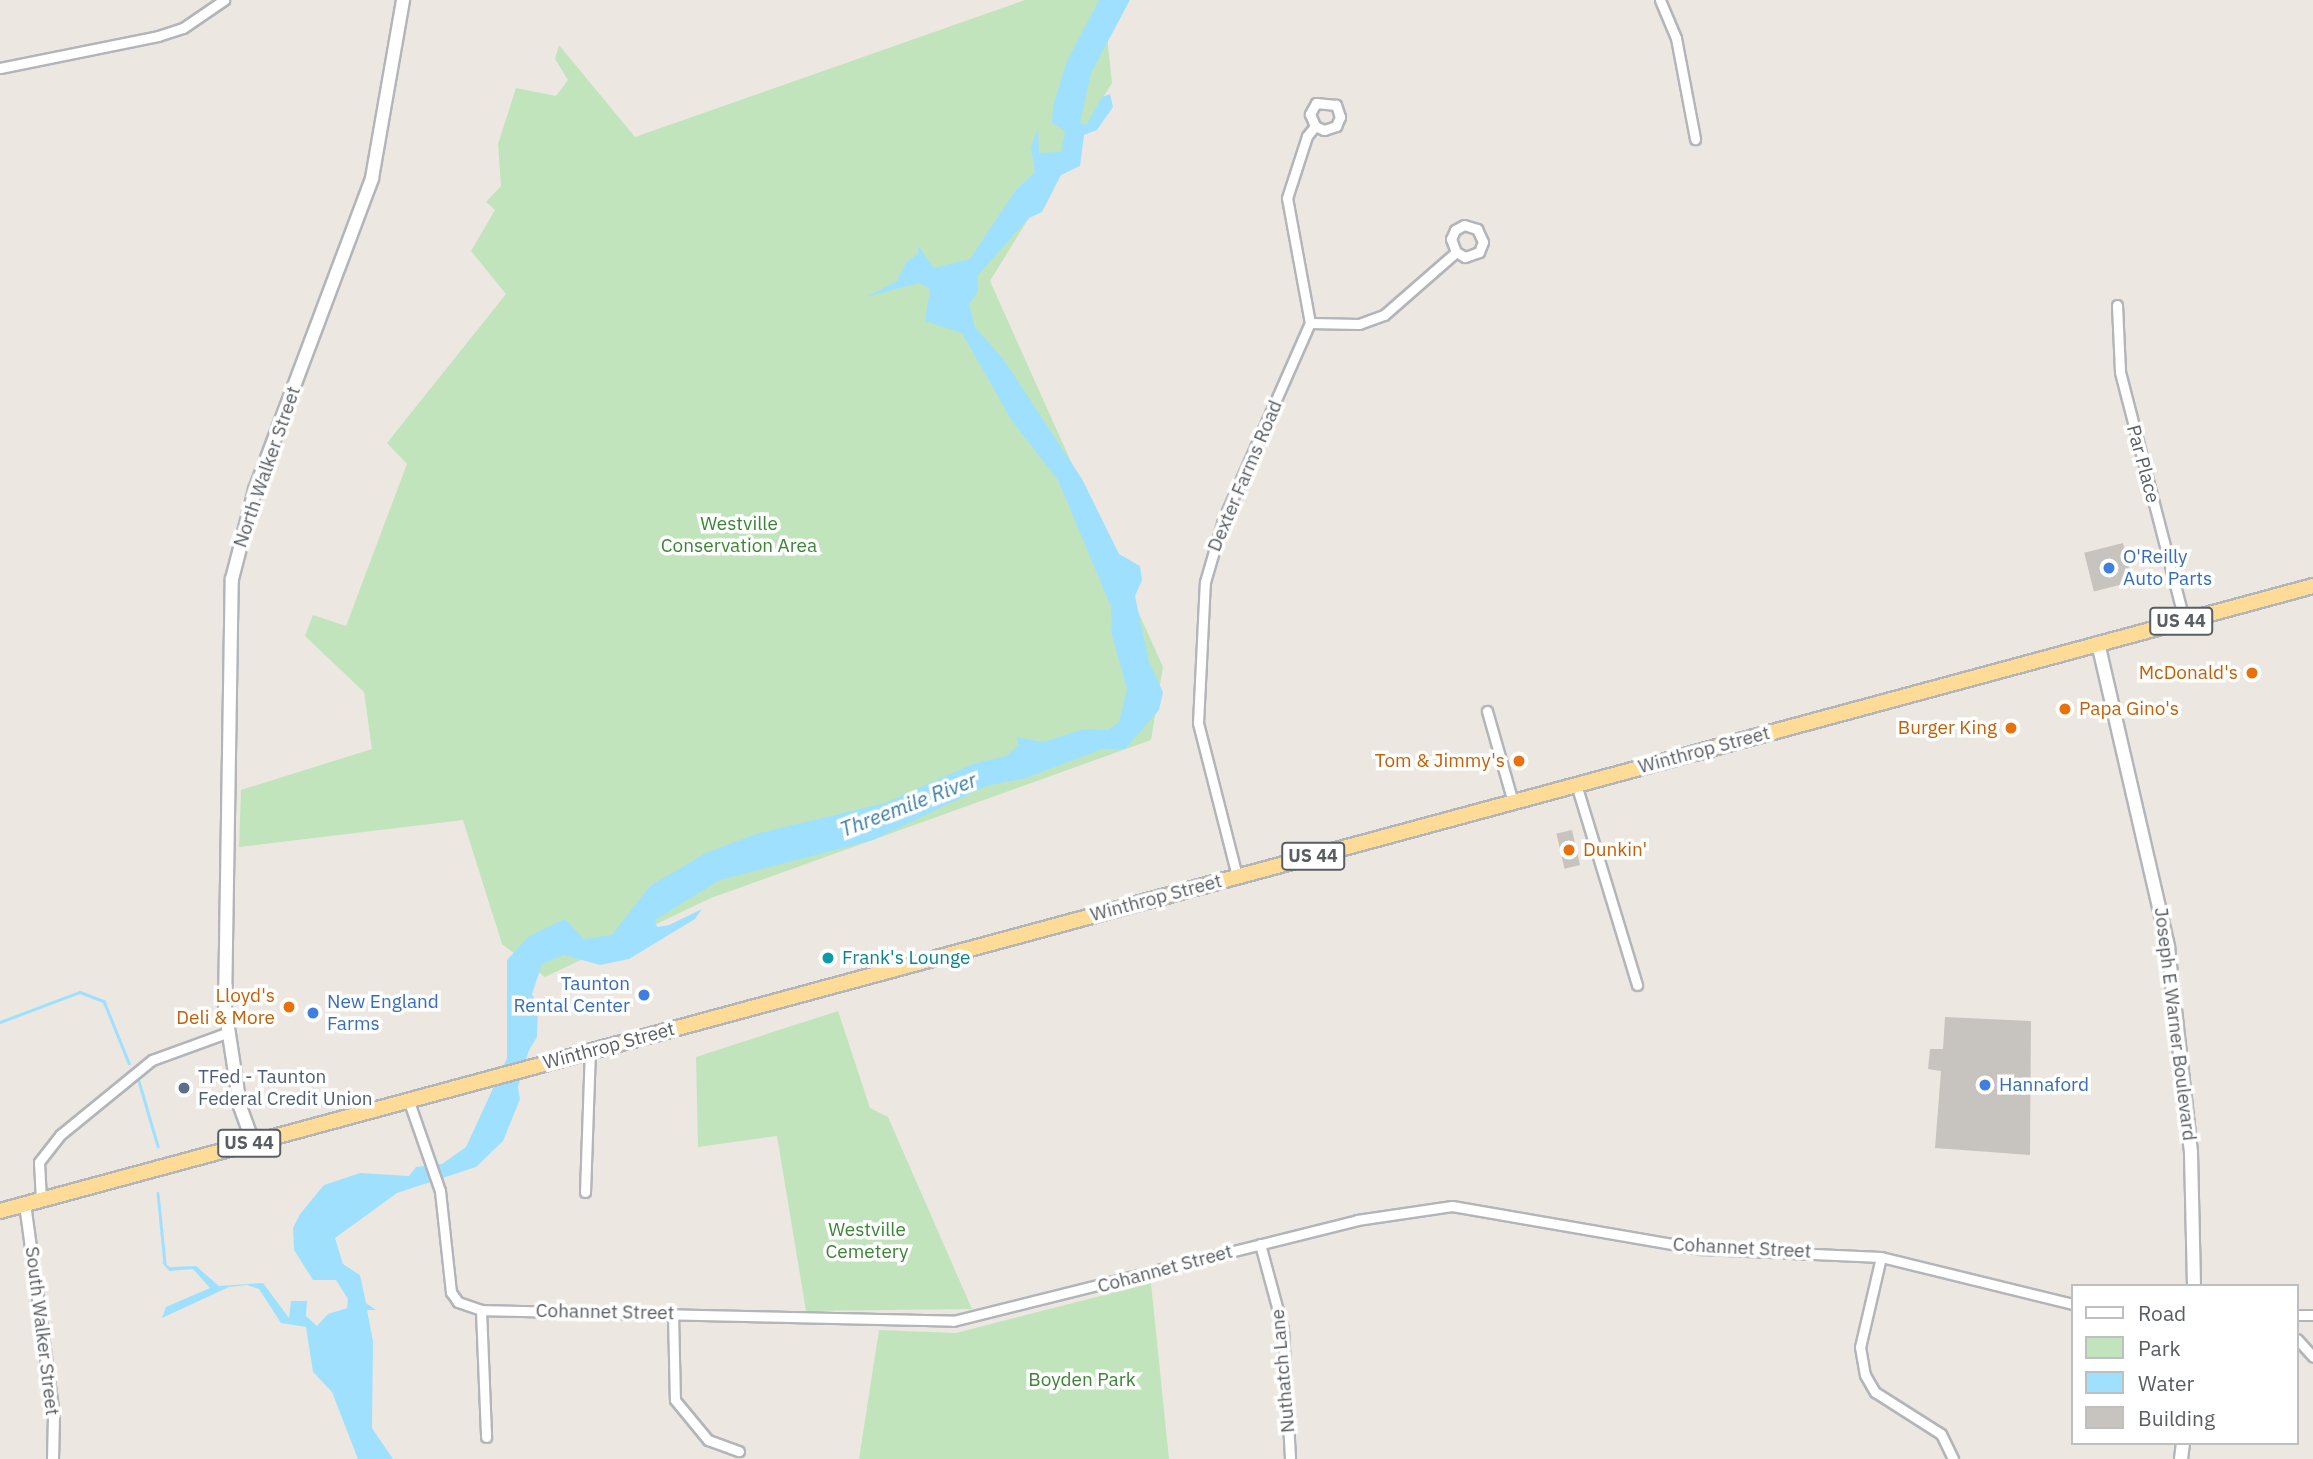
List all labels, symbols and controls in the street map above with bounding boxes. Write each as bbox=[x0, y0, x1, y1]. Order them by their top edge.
street label: North Walker Street bbox=[229, 383, 305, 551]
street label: Dexter Farms Road bbox=[1203, 397, 1287, 555]
street label: Par Place bbox=[2122, 423, 2164, 505]
park label: Westville Conservation Area bbox=[661, 513, 817, 557]
place label: O'Reilly Auto Parts bbox=[2123, 546, 2212, 590]
marker: O'Reilly Auto Parts bbox=[2101, 560, 2117, 576]
road number: US 44 bbox=[2148, 606, 2214, 636]
place label: McDonald's bbox=[2139, 662, 2238, 684]
marker: McDonald's bbox=[2244, 665, 2260, 681]
place label: Papa Gino's bbox=[2079, 698, 2179, 720]
marker: Papa Gino's bbox=[2057, 701, 2073, 717]
place label: Burger King bbox=[1898, 717, 1997, 739]
marker: Burger King bbox=[2003, 720, 2019, 736]
street label: Winthrop Street bbox=[1636, 722, 1772, 778]
place label: Tom & Jimmy's bbox=[1375, 750, 1505, 772]
marker: Tom & Jimmy's bbox=[1511, 753, 1527, 769]
water label: Threemile River bbox=[836, 766, 980, 842]
place label: Dunkin' bbox=[1583, 839, 1647, 861]
road number: US 44 bbox=[1280, 842, 1346, 870]
marker: Dunkin' bbox=[1561, 842, 1577, 858]
street label: Winthrop Street bbox=[1088, 870, 1224, 926]
street label: Joseph E Warner Boulevard bbox=[2149, 906, 2201, 1142]
place label: Frank's Lounge bbox=[842, 947, 970, 969]
marker: Frank's Lounge bbox=[820, 950, 836, 966]
place label: Taunton Rental Center bbox=[513, 973, 630, 1017]
place label: Lloyd's Deli & More bbox=[176, 985, 275, 1029]
marker: Taunton Rental Center bbox=[636, 987, 652, 1003]
place label: New England Farms bbox=[327, 991, 439, 1035]
marker: Lloyd's Deli & More bbox=[281, 999, 297, 1015]
marker: New England Farms bbox=[305, 1005, 321, 1021]
street label: Winthrop Street bbox=[541, 1018, 677, 1074]
place label: TFed - Taunton Federal Credit Union bbox=[198, 1066, 373, 1110]
place label: Hannaford bbox=[1999, 1074, 2089, 1096]
marker: Hannaford bbox=[1977, 1077, 1993, 1093]
marker: TFed - Taunton Federal Credit Union bbox=[176, 1080, 192, 1096]
road number: US 44 bbox=[216, 1128, 282, 1158]
park label: Westville Cemetery bbox=[826, 1219, 908, 1263]
street label: Cohannet Street bbox=[1672, 1233, 1812, 1263]
street label: Cohannet Street bbox=[1095, 1240, 1235, 1298]
street label: South Walker Street bbox=[20, 1245, 64, 1417]
legend bbox=[2072, 1284, 2299, 1445]
street label: Cohannet Street bbox=[535, 1299, 675, 1325]
text: Road bbox=[2138, 1299, 2186, 1327]
street label: Nuthatch Lane bbox=[1266, 1308, 1300, 1434]
text: Park bbox=[2138, 1334, 2181, 1362]
park label: Boyden Park bbox=[1028, 1369, 1136, 1391]
text: Water bbox=[2138, 1369, 2194, 1397]
text: Building bbox=[2138, 1404, 2215, 1432]

